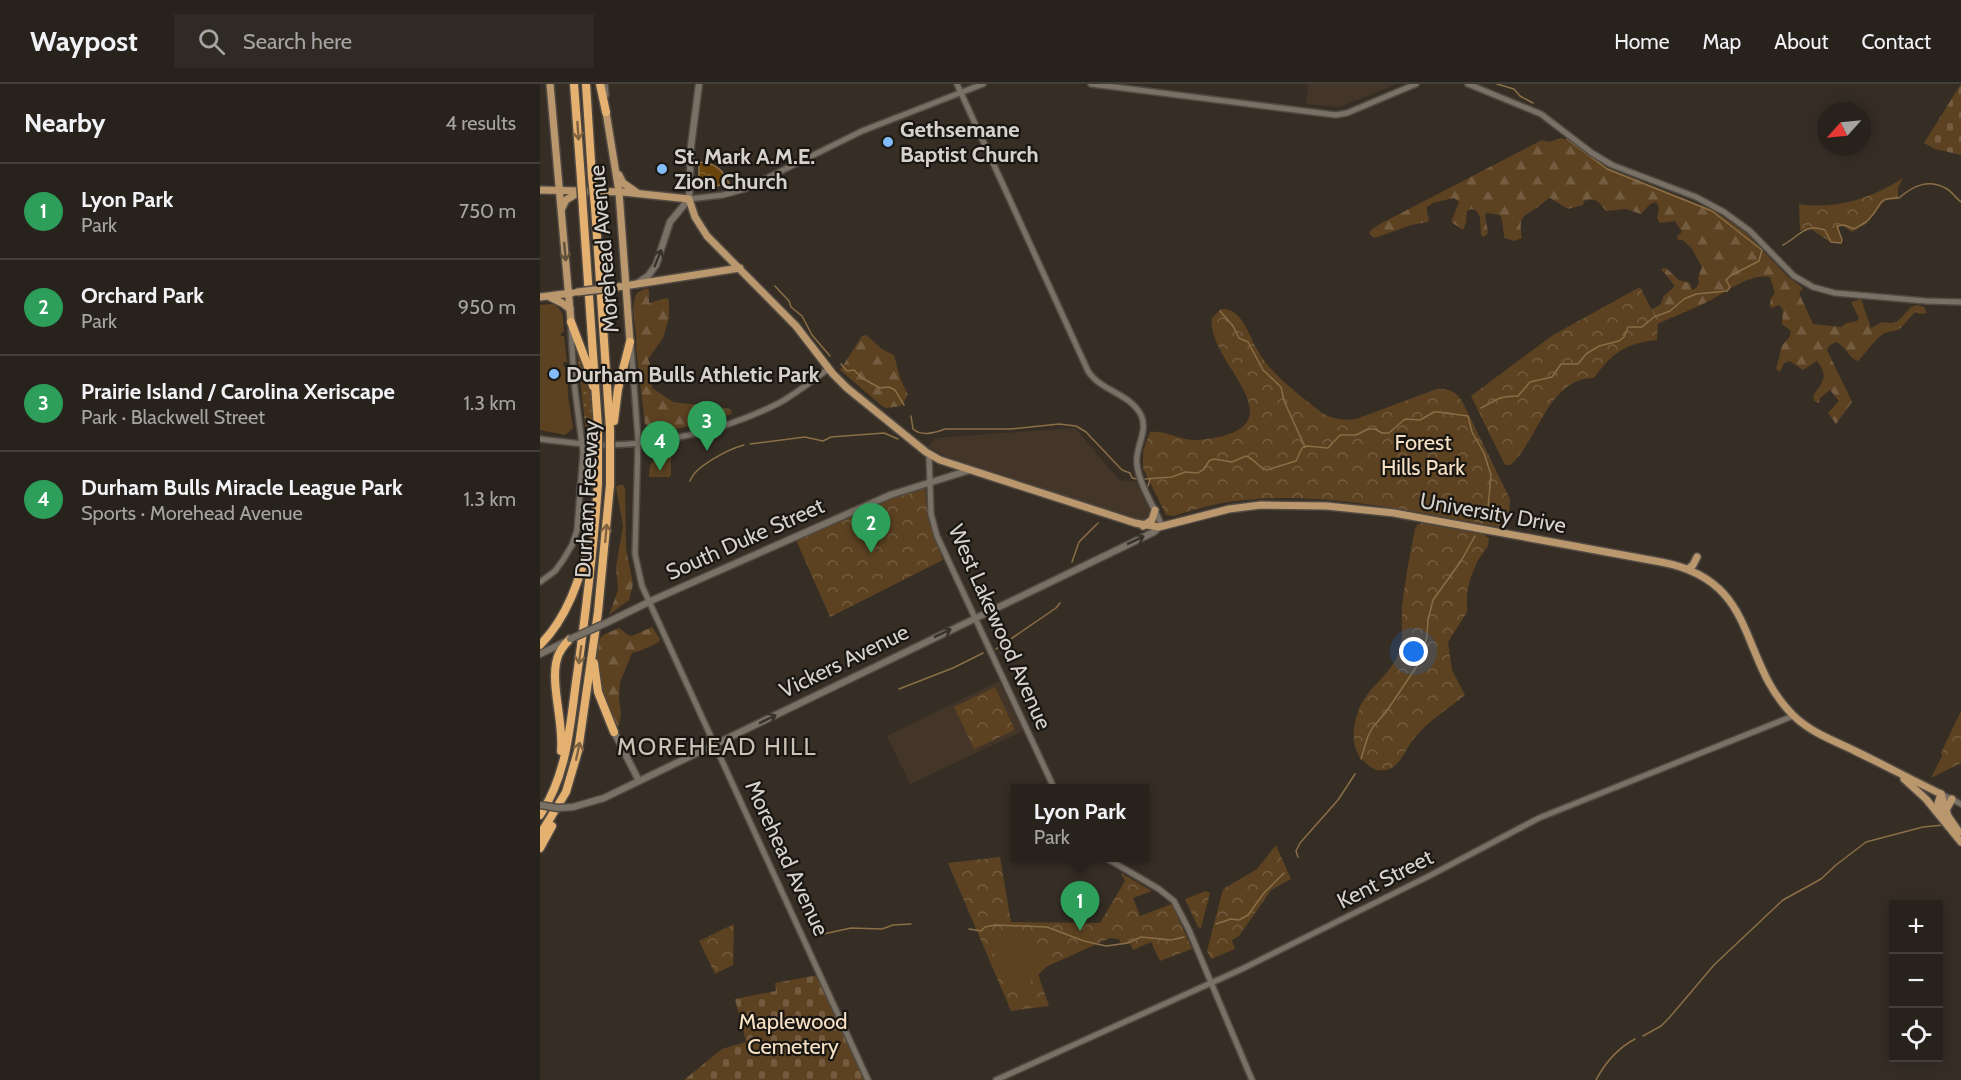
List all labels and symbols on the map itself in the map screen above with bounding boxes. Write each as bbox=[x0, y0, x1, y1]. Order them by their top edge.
north arrow bbox=[1817, 102, 1871, 156]
place label: Gethsemane Baptist Church bbox=[900, 116, 1039, 168]
one-way arrow bbox=[572, 121, 583, 141]
marker: Gethsemane Baptist Church bbox=[881, 135, 895, 149]
place label: St. Mark A.M.E. Zion Church bbox=[674, 143, 815, 195]
marker: St. Mark A.M.E. Zion Church bbox=[655, 162, 669, 176]
street label: Morehead Avenue bbox=[583, 164, 625, 334]
one-way arrow bbox=[560, 242, 571, 262]
one-way arrow bbox=[653, 250, 664, 268]
place label: Durham Bulls Athletic Park bbox=[566, 361, 820, 388]
marker: Durham Bulls Athletic Park bbox=[547, 367, 561, 381]
pin: 3 bbox=[688, 402, 726, 451]
street label: Durham Freeway bbox=[569, 419, 605, 579]
pin: 4 bbox=[640, 422, 680, 471]
park label: Forest Hills Park bbox=[1381, 429, 1465, 481]
street label: University Drive bbox=[1418, 487, 1568, 539]
street label: South Duke Street bbox=[662, 492, 829, 586]
pin: 2 bbox=[852, 504, 890, 553]
street label: West Lakewood Avenue bbox=[943, 520, 1057, 734]
one-way arrow bbox=[601, 524, 612, 543]
one-way arrow bbox=[1126, 533, 1144, 545]
street label: Vickers Avenue bbox=[775, 618, 913, 704]
one-way arrow bbox=[934, 627, 952, 639]
your location bbox=[1399, 637, 1428, 666]
one-way arrow bbox=[574, 644, 585, 664]
one-way arrow bbox=[758, 712, 776, 724]
district label: MOREHEAD HILL bbox=[617, 732, 817, 761]
one-way arrow bbox=[573, 742, 584, 762]
street label: Morehead Avenue bbox=[739, 776, 835, 940]
street label: Kent Street bbox=[1333, 843, 1438, 915]
pin: 1 bbox=[1060, 882, 1100, 931]
park label: Maplewood Cemetery bbox=[738, 1008, 848, 1060]

